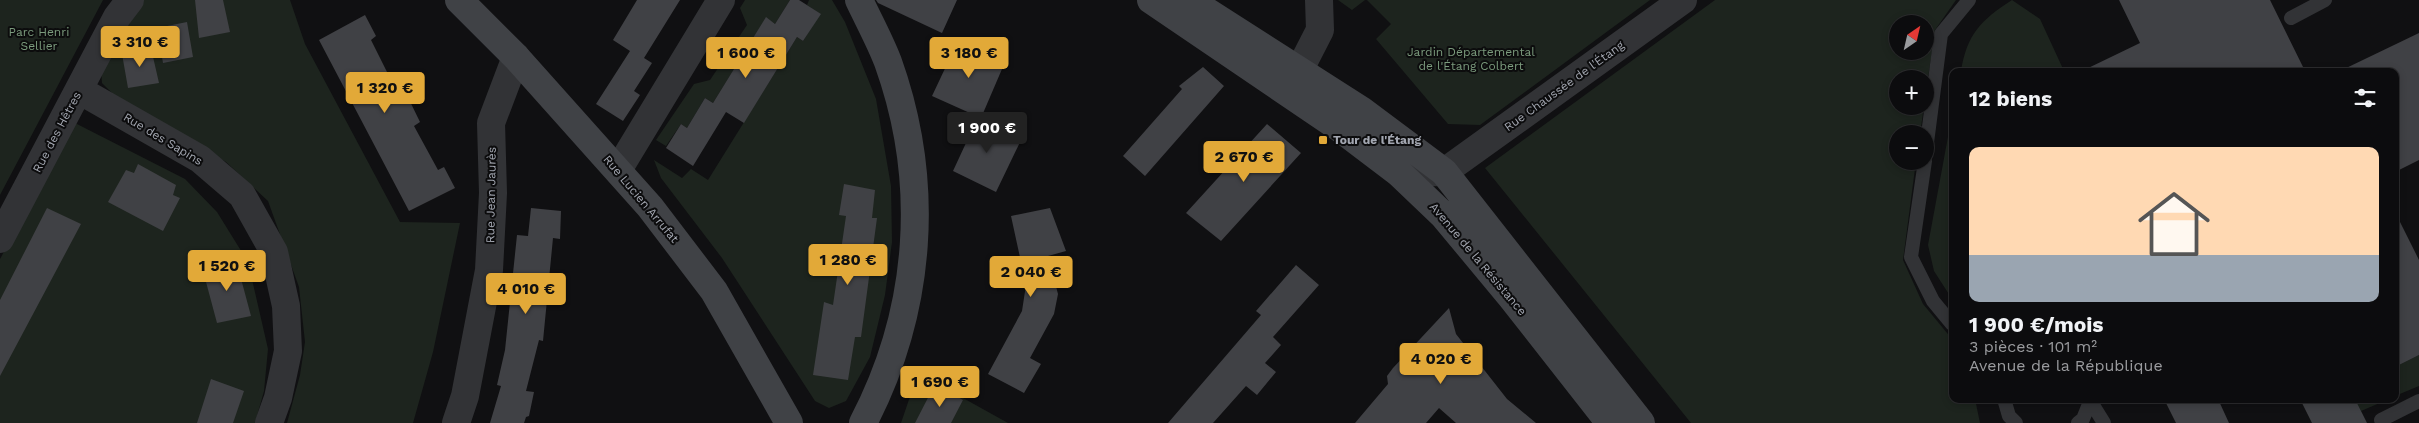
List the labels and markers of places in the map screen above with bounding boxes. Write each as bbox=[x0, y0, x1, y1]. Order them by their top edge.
pin: 3 310 € bbox=[94, 26, 186, 68]
pin: 1 600 € bbox=[700, 36, 792, 79]
pin: 3 180 € bbox=[923, 36, 1015, 79]
pin: 1 320 € bbox=[339, 72, 431, 114]
pin: 1 900 € bbox=[941, 112, 1033, 154]
place label: Tour de l'Étang bbox=[1333, 133, 1421, 147]
marker: Tour de l'Étang bbox=[1317, 134, 1329, 146]
pin: 2 670 € bbox=[1198, 140, 1290, 183]
pin: 1 280 € bbox=[802, 244, 894, 286]
pin: 1 520 € bbox=[181, 250, 273, 292]
pin: 2 040 € bbox=[985, 256, 1077, 298]
pin: 4 010 € bbox=[480, 272, 572, 315]
pin: 4 020 € bbox=[1395, 342, 1487, 385]
pin: 1 690 € bbox=[894, 366, 986, 408]

